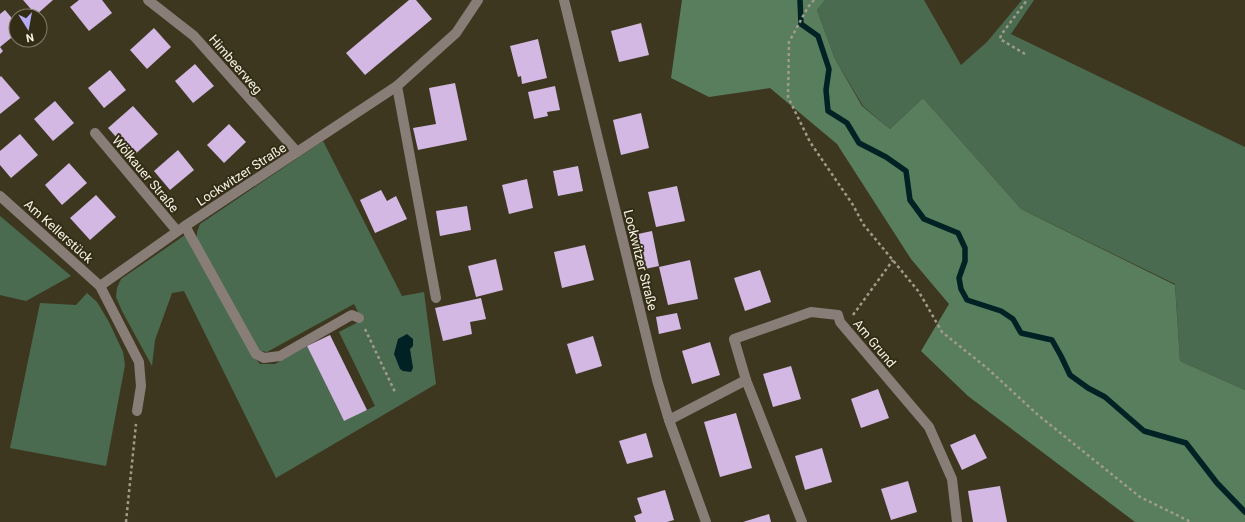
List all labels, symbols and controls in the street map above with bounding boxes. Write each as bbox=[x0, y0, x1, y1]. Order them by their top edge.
north arrow bbox=[8, 8, 48, 48]
text: N bbox=[25, 30, 35, 44]
street label: Himbeerweg bbox=[206, 32, 265, 97]
street label: Wölkauer Straße bbox=[109, 133, 182, 216]
street label: Lockwitzer Straße bbox=[194, 140, 289, 209]
street label: Am Kellerstück bbox=[21, 197, 96, 266]
street label: Lockwitzer Straße bbox=[621, 208, 660, 312]
street label: Am Grund bbox=[850, 316, 899, 370]

